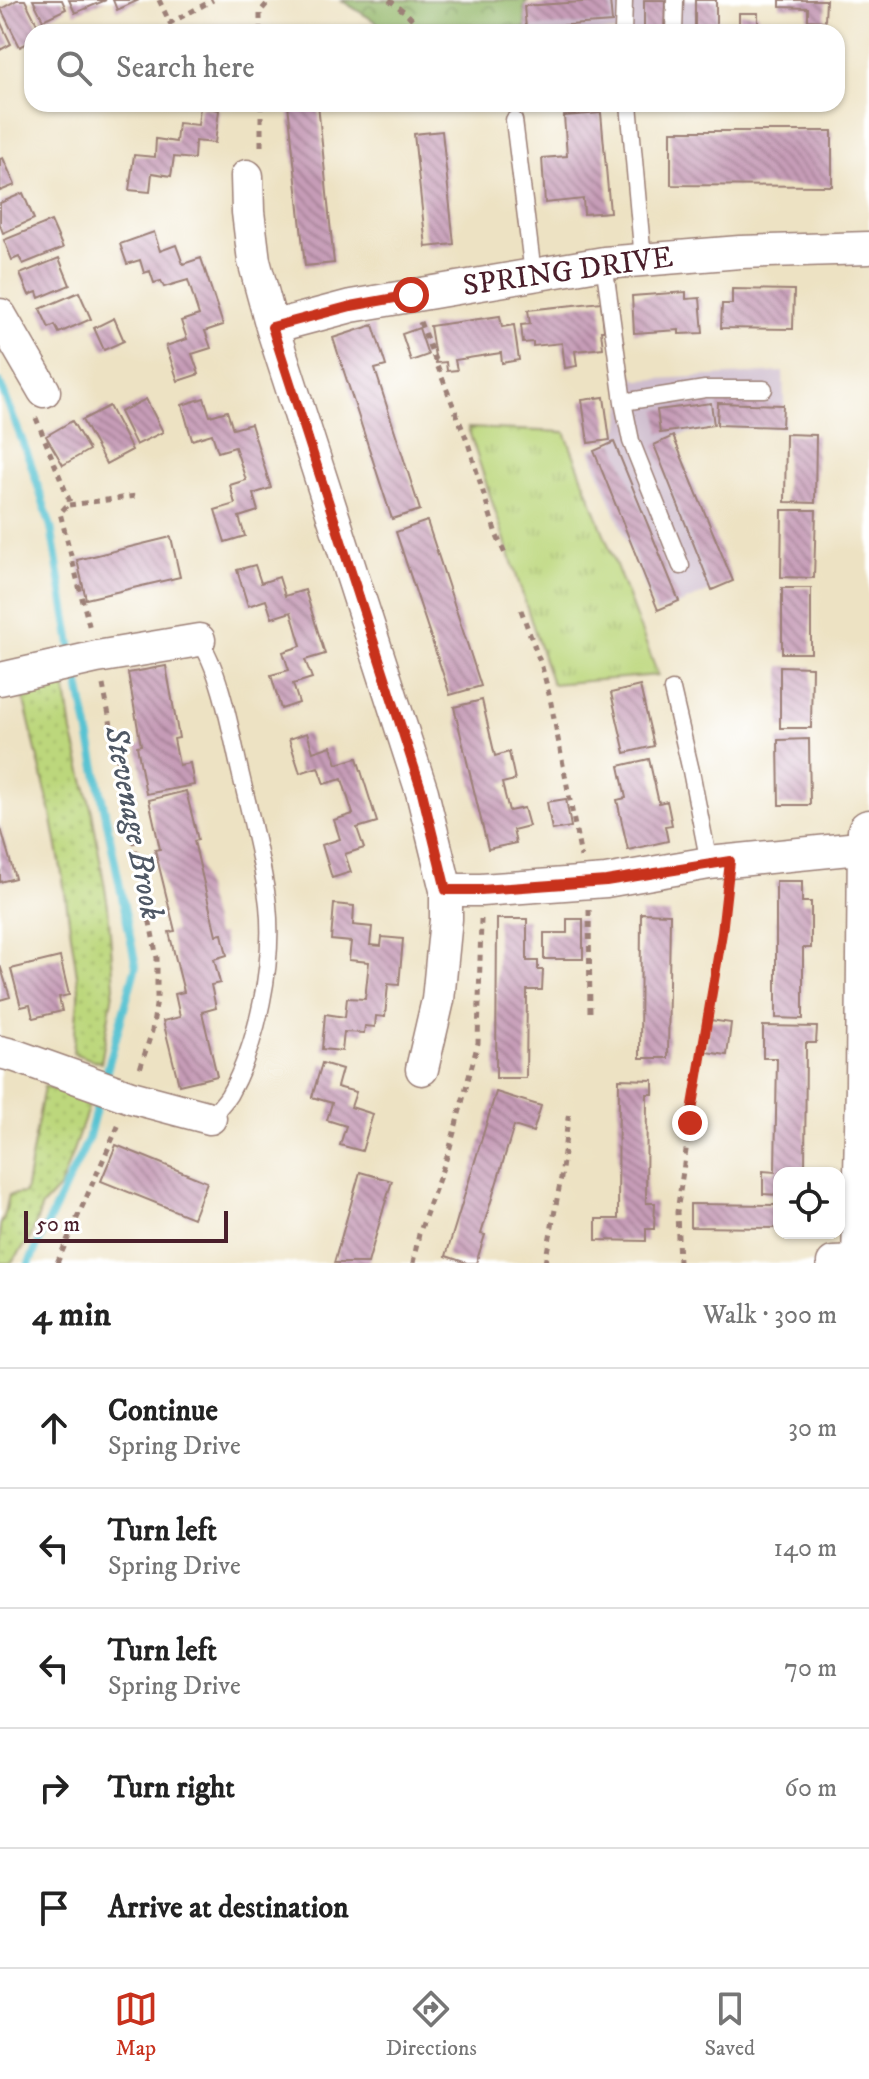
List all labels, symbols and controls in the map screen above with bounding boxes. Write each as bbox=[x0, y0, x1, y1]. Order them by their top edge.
search box bbox=[24, 24, 845, 112]
icon: search bbox=[52, 46, 96, 90]
text: Search here bbox=[116, 50, 255, 87]
street label: SPRING DRIVE bbox=[461, 239, 675, 305]
route start bbox=[393, 277, 429, 313]
water label: Stevenage Brook bbox=[94, 722, 171, 924]
route end bbox=[672, 1105, 708, 1141]
map controls bbox=[773, 1167, 845, 1239]
button: locate bbox=[773, 1167, 845, 1239]
scale bar bbox=[24, 1207, 228, 1243]
text: 50 m bbox=[36, 1211, 80, 1238]
text: 4 min bbox=[32, 1294, 111, 1336]
text: Walk · 300 m bbox=[703, 1299, 837, 1332]
text: Continue bbox=[108, 1393, 218, 1430]
icon: ahead bbox=[32, 1406, 76, 1450]
text: 30 m bbox=[788, 1412, 837, 1445]
text: Spring Drive bbox=[108, 1430, 241, 1463]
text: Turn left bbox=[108, 1513, 217, 1550]
icon: left bbox=[32, 1526, 76, 1570]
text: 140 m bbox=[773, 1532, 837, 1565]
text: Spring Drive bbox=[108, 1550, 241, 1583]
text: Turn left bbox=[108, 1633, 217, 1670]
icon: left bbox=[32, 1646, 76, 1690]
text: 70 m bbox=[784, 1652, 837, 1685]
text: Spring Drive bbox=[108, 1670, 241, 1703]
icon: right bbox=[32, 1766, 76, 1810]
text: Turn right bbox=[108, 1770, 235, 1807]
text: 60 m bbox=[784, 1772, 837, 1805]
icon: arrive bbox=[32, 1886, 76, 1930]
text: Arrive at destination bbox=[108, 1890, 349, 1927]
tab: Map bbox=[114, 1987, 158, 2062]
tab: Directions bbox=[386, 1987, 477, 2062]
tab: Saved bbox=[705, 1987, 755, 2062]

